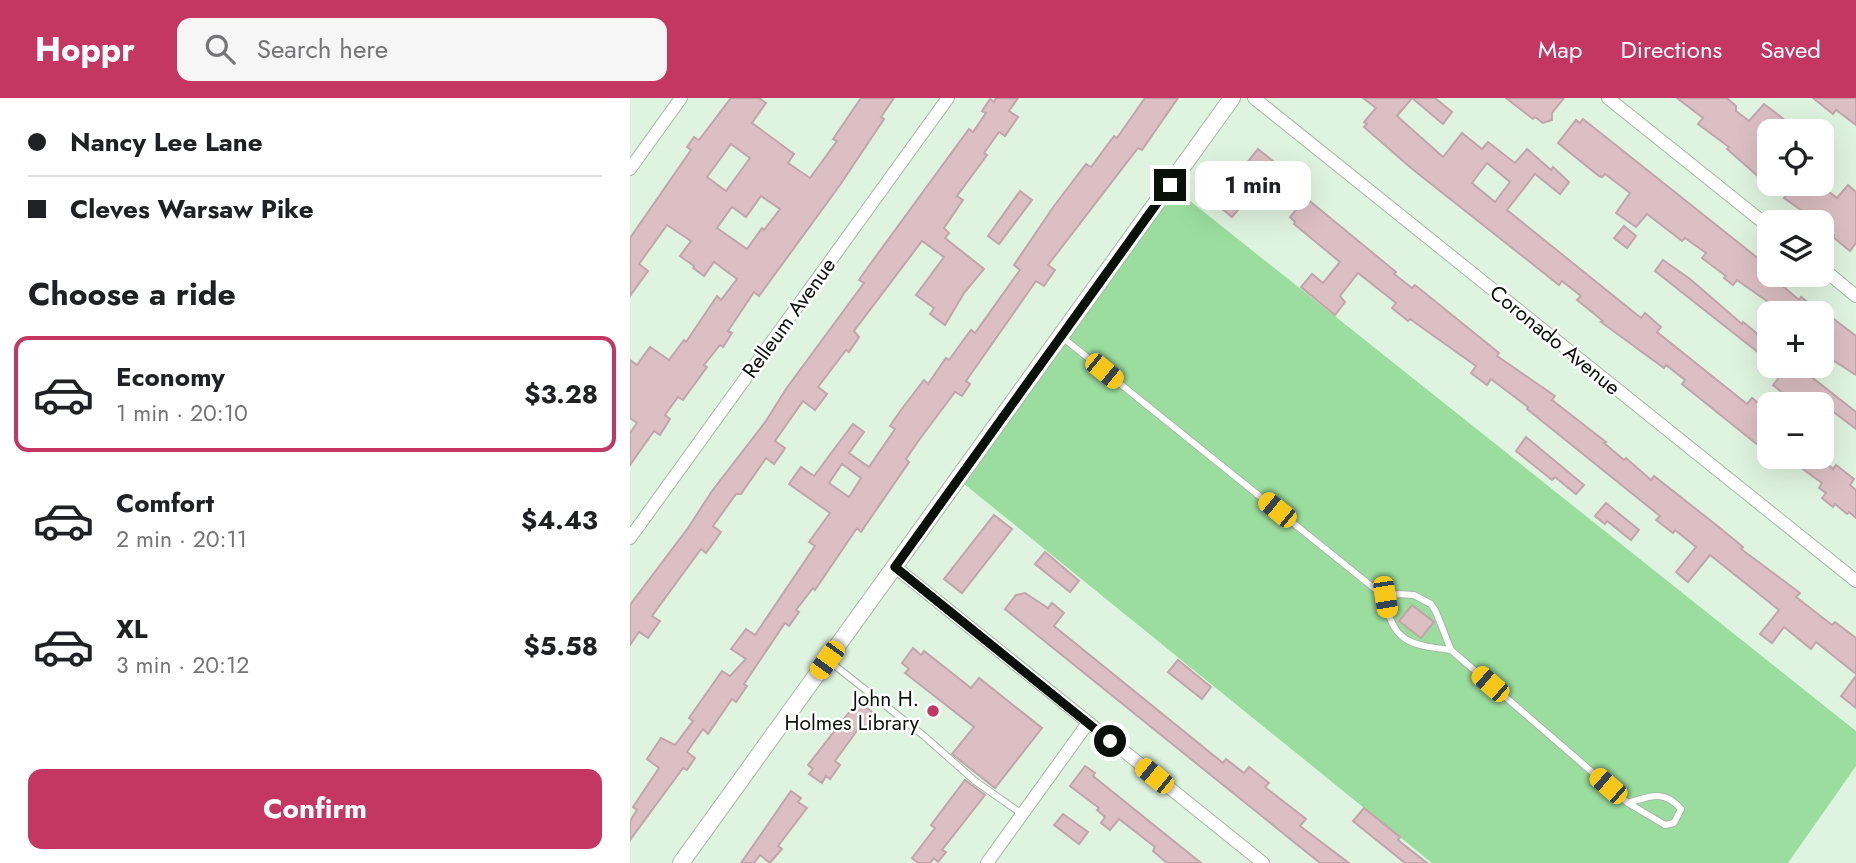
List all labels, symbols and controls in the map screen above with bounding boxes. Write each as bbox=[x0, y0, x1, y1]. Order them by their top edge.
search box bbox=[177, 18, 667, 81]
text: Hoppr bbox=[35, 26, 135, 73]
icon: search bbox=[201, 30, 239, 68]
text: Search here bbox=[257, 30, 388, 68]
text: Map bbox=[1538, 32, 1583, 67]
text: Directions bbox=[1621, 32, 1722, 67]
text: Saved bbox=[1760, 32, 1821, 67]
map controls bbox=[1757, 119, 1834, 469]
button: locate bbox=[1757, 119, 1834, 196]
text: Nancy Lee Lane bbox=[70, 123, 263, 161]
callout: 1 min bbox=[1194, 160, 1310, 210]
text: 1 min bbox=[1224, 168, 1282, 202]
route end bbox=[1154, 169, 1186, 201]
text: Cleves Warsaw Pike bbox=[70, 190, 314, 228]
button: layers bbox=[1757, 210, 1834, 287]
street label: Relleum Avenue bbox=[735, 252, 843, 384]
text: Choose a ride bbox=[28, 271, 236, 317]
street label: Coronado Avenue bbox=[1483, 278, 1627, 402]
button: + bbox=[1757, 301, 1834, 378]
car bbox=[1082, 350, 1127, 392]
text: Economy bbox=[116, 358, 225, 396]
icon: car bbox=[32, 363, 95, 426]
text: $3.28 bbox=[524, 375, 598, 413]
button: − bbox=[1757, 392, 1834, 469]
text: 1 min · 20:10 bbox=[116, 396, 248, 430]
text: Comfort bbox=[116, 484, 214, 522]
icon: car bbox=[32, 489, 95, 552]
car bbox=[1255, 489, 1300, 531]
text: $4.43 bbox=[521, 501, 598, 539]
text: 2 min · 20:11 bbox=[116, 522, 247, 556]
car bbox=[1372, 575, 1399, 619]
text: XL bbox=[116, 610, 148, 648]
icon: car bbox=[32, 615, 95, 678]
text: $5.58 bbox=[524, 627, 598, 665]
car bbox=[807, 637, 848, 683]
text: 3 min · 20:12 bbox=[116, 648, 249, 682]
car bbox=[1468, 662, 1513, 706]
place label: John H. Holmes Library bbox=[784, 684, 920, 738]
marker: John H. Holmes Library bbox=[925, 703, 941, 719]
route start bbox=[1094, 725, 1126, 757]
car bbox=[1132, 755, 1177, 797]
car bbox=[1586, 764, 1631, 808]
button: Confirm bbox=[28, 769, 602, 849]

